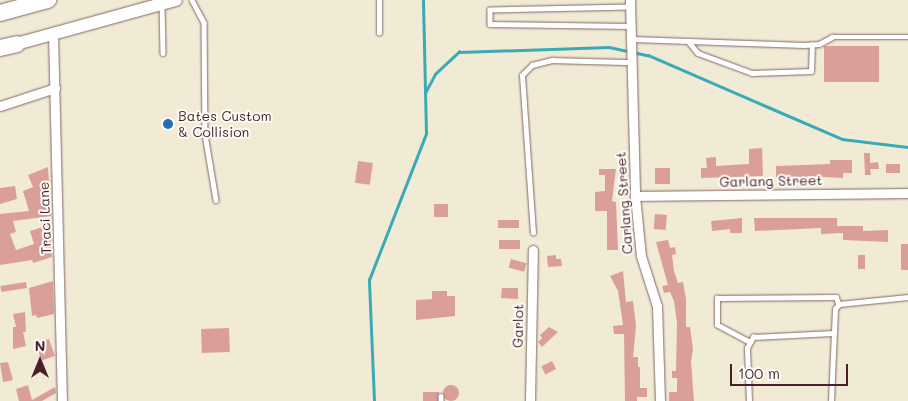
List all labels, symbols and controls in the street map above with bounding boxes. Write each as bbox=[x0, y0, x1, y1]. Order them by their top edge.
place label: Bates Custom & Collision bbox=[178, 108, 272, 140]
marker: Bates Custom & Collision bbox=[162, 118, 174, 130]
street label: Carlang Street bbox=[612, 151, 636, 255]
street label: Garlang Street bbox=[719, 172, 823, 190]
street label: Traci Lane bbox=[35, 181, 55, 255]
street label: Garlot bbox=[509, 304, 527, 348]
north arrow bbox=[15, 336, 65, 386]
text: N bbox=[35, 336, 45, 355]
scale bar bbox=[733, 354, 850, 386]
text: 100 m bbox=[738, 363, 780, 383]

